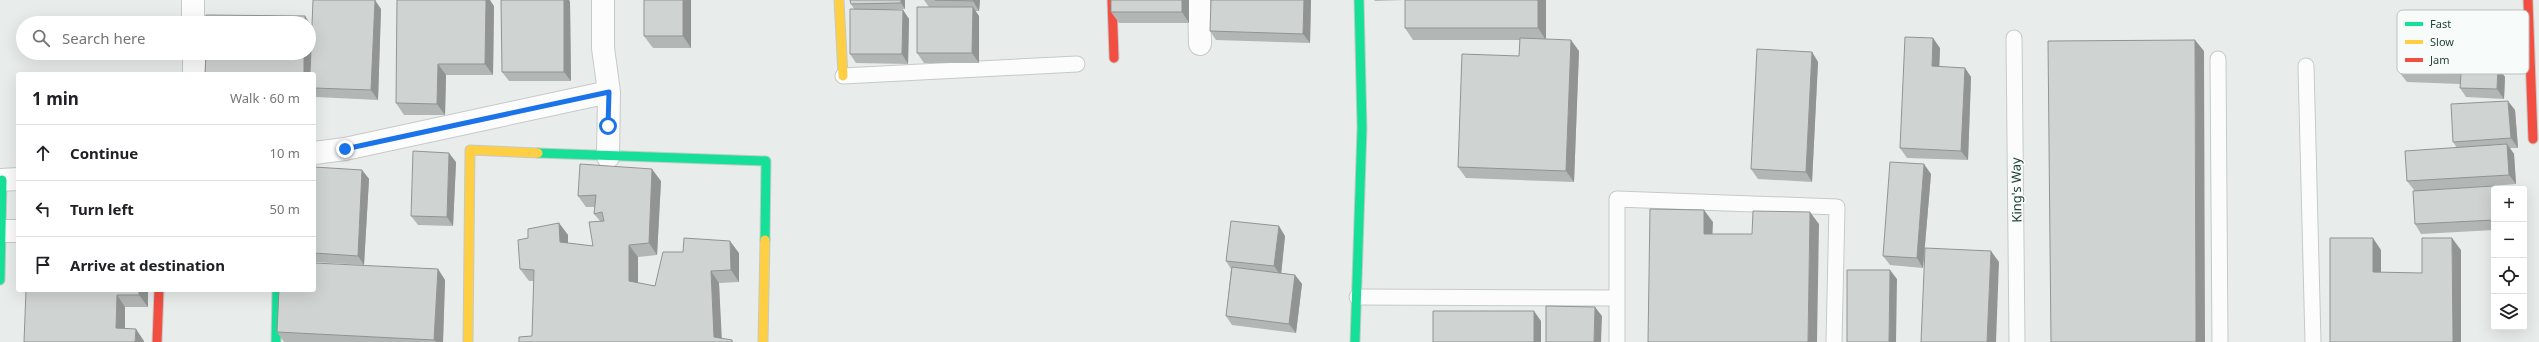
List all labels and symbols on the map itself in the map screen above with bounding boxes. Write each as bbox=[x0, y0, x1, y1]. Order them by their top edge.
legend bbox=[2397, 10, 2529, 74]
text: Fast bbox=[2430, 16, 2451, 31]
text: Slow bbox=[2430, 34, 2454, 49]
text: Jam bbox=[2429, 52, 2449, 67]
route start bbox=[599, 117, 617, 135]
route end bbox=[336, 140, 354, 158]
street label: King's Way bbox=[2006, 157, 2026, 223]

